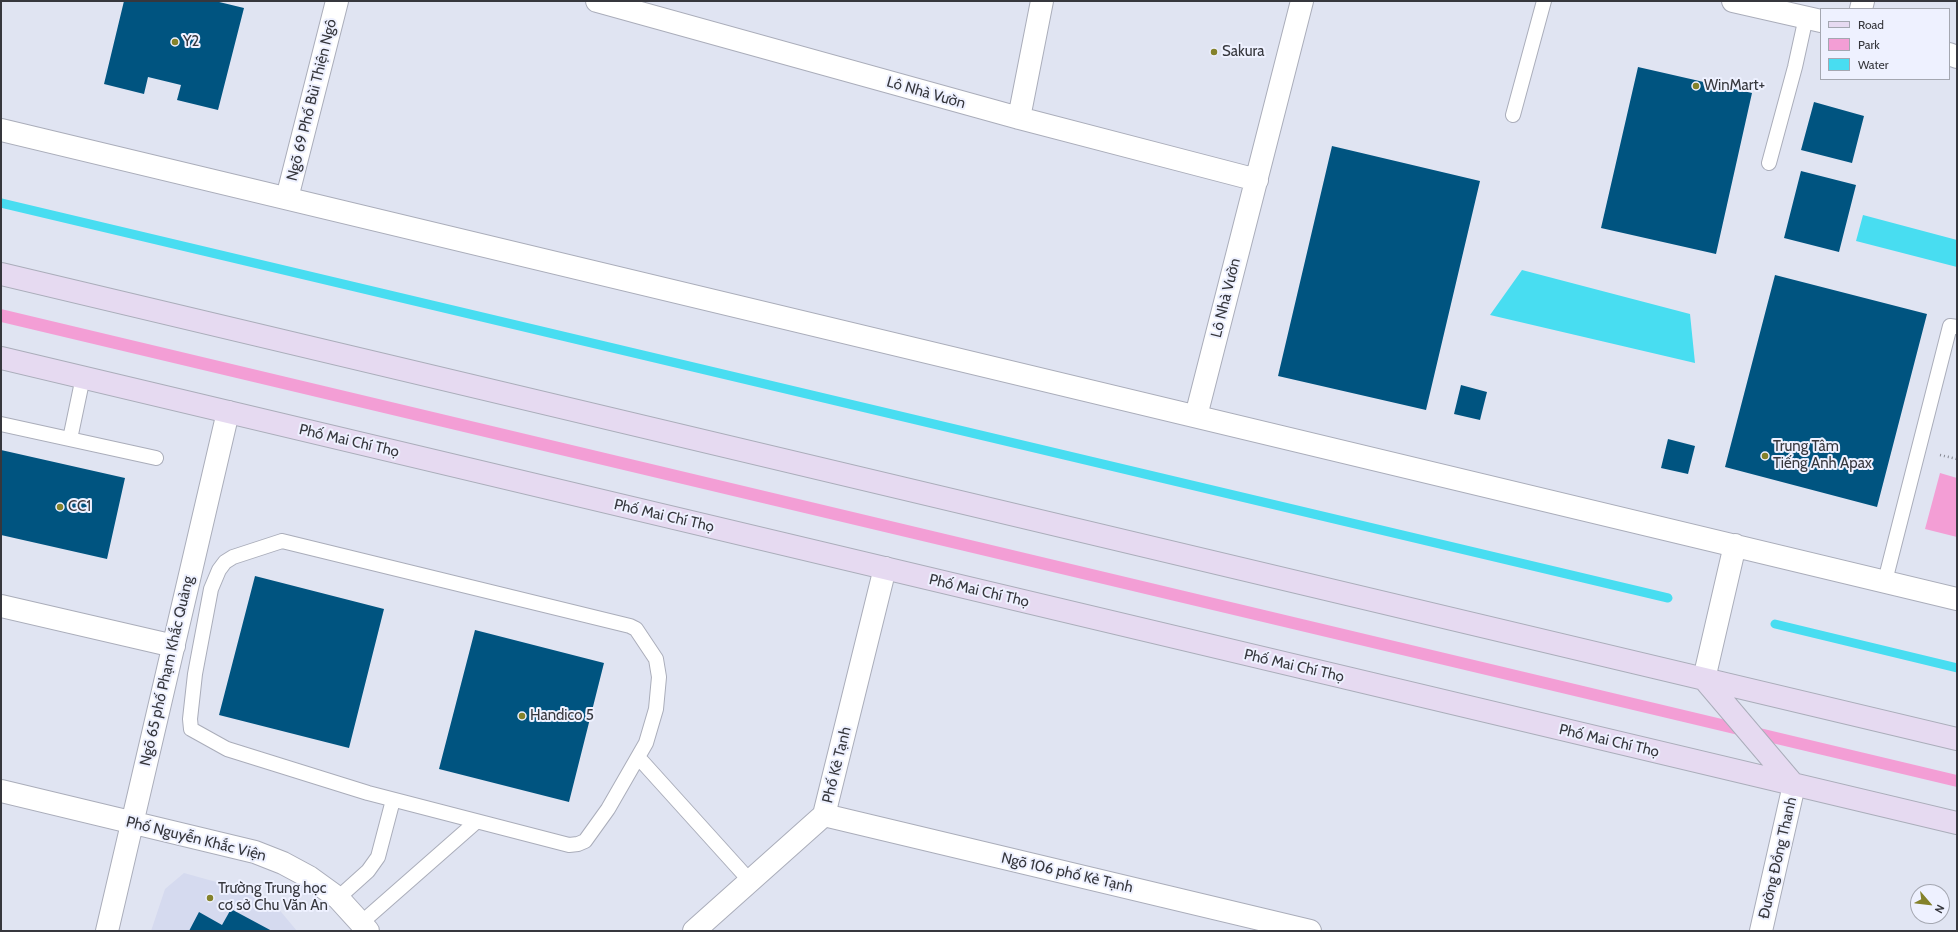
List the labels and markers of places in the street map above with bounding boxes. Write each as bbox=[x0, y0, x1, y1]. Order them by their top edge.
place label: Y2 bbox=[183, 33, 199, 51]
marker: Y2 bbox=[170, 37, 180, 47]
place label: Sakura bbox=[1222, 43, 1264, 61]
marker: Sakura bbox=[1209, 47, 1219, 57]
place label: WinMart+ bbox=[1704, 77, 1765, 95]
marker: WinMart+ bbox=[1691, 81, 1701, 91]
place label: Trung Tâm Tiếng Anh Apax bbox=[1773, 438, 1872, 473]
marker: Trung Tâm Tiếng Anh Apax bbox=[1760, 451, 1770, 461]
place label: CC1 bbox=[68, 498, 91, 516]
marker: CC1 bbox=[55, 502, 65, 512]
place label: Handico 5 bbox=[530, 707, 594, 725]
marker: Handico 5 bbox=[517, 711, 527, 721]
place label: Trường Trung học cơ sở Chu Văn An bbox=[218, 880, 328, 915]
marker: Trường Trung học cơ sở Chu Văn An bbox=[205, 893, 215, 903]

